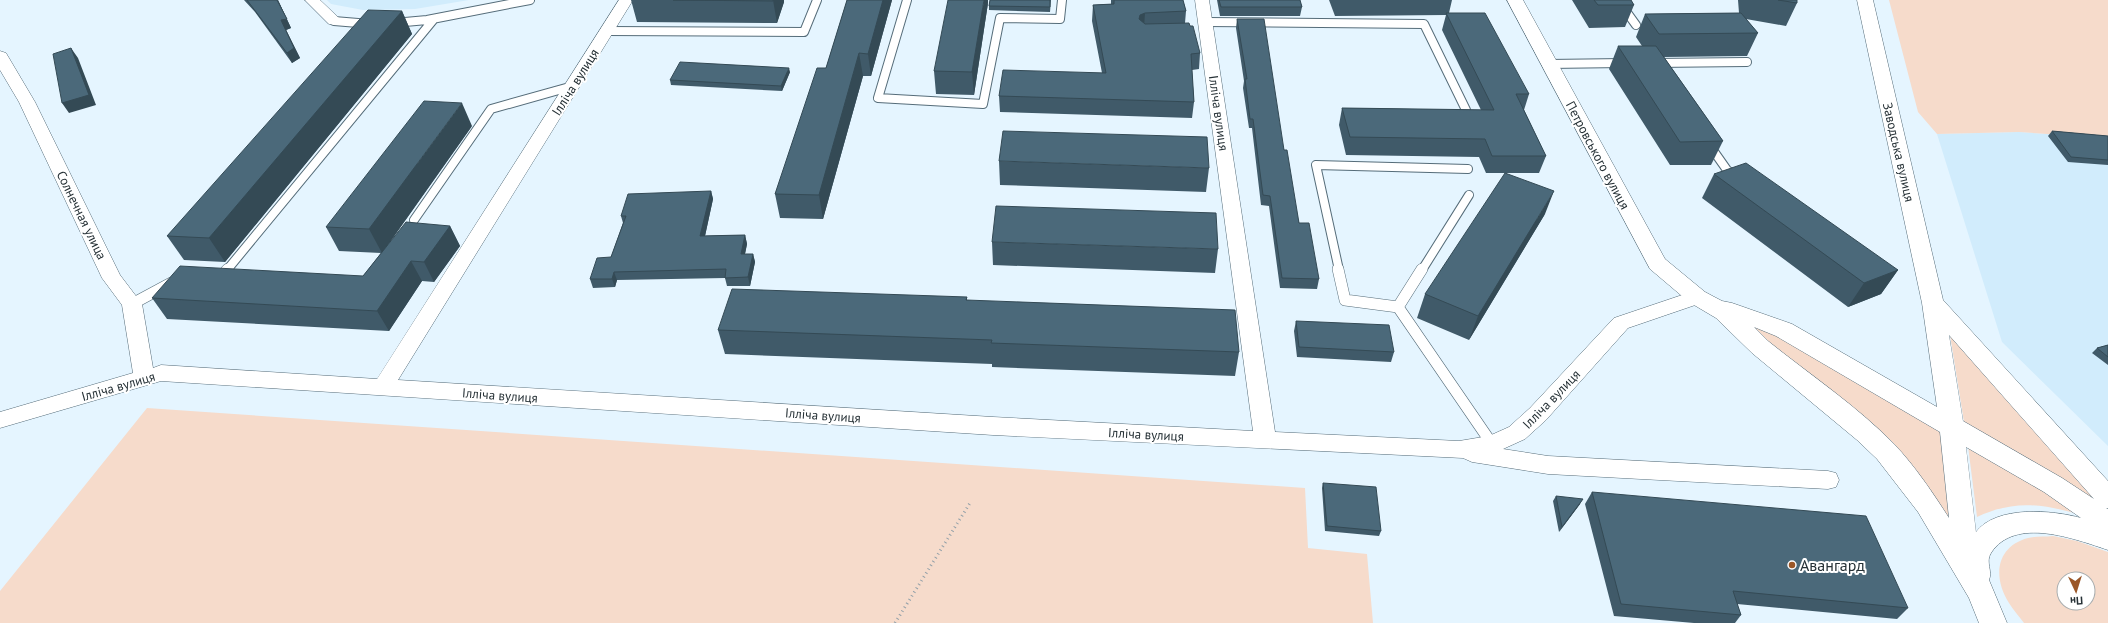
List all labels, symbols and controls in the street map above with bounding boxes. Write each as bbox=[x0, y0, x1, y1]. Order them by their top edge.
street label: Ілліча вулиця bbox=[548, 46, 603, 119]
street label: Ілліча вулиця bbox=[1205, 74, 1232, 152]
street label: Петровського вулиця bbox=[1562, 98, 1633, 212]
street label: Заводська вулиця bbox=[1879, 101, 1918, 203]
street label: Солнечная улица bbox=[53, 168, 110, 262]
street label: Ілліча вулиця bbox=[1519, 366, 1584, 433]
street label: Ілліча вулиця bbox=[79, 368, 157, 405]
street label: Ілліча вулиця bbox=[461, 384, 538, 407]
street label: Ілліча вулиця bbox=[784, 404, 861, 427]
street label: Ілліча вулиця bbox=[1108, 424, 1184, 445]
place label: Авангард bbox=[1800, 555, 1865, 575]
marker: Авангард bbox=[1787, 560, 1797, 570]
north arrow bbox=[2056, 571, 2096, 611]
text: Пн bbox=[2070, 594, 2084, 608]

